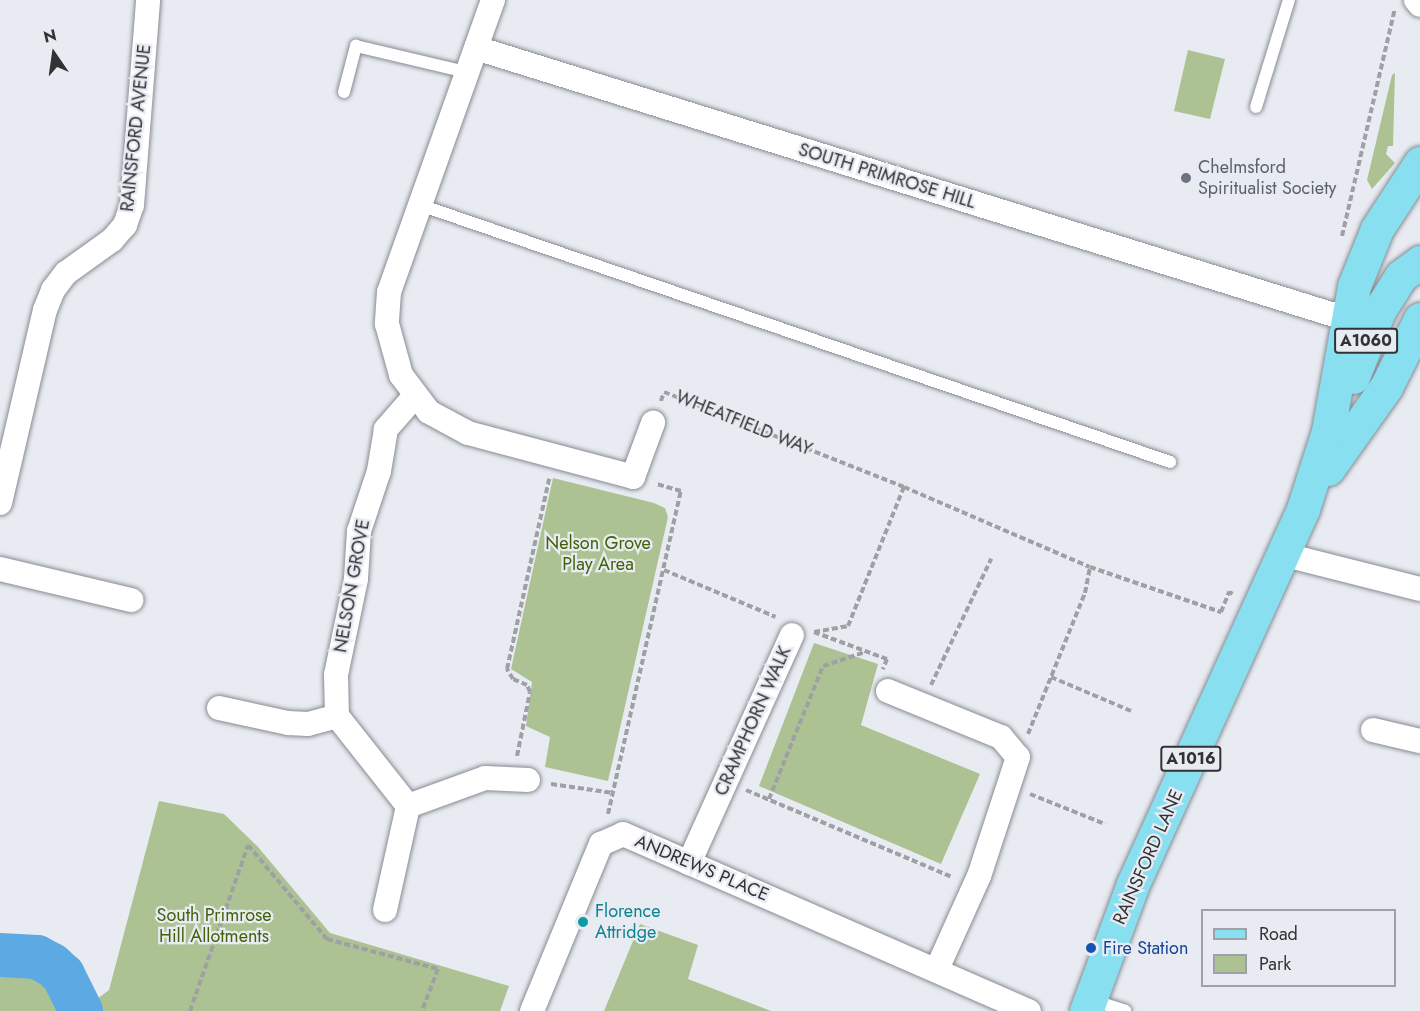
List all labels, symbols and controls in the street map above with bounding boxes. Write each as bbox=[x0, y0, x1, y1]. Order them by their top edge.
text: N bbox=[41, 23, 59, 49]
north arrow bbox=[24, 24, 84, 84]
street label: RAINSFORD AVENUE bbox=[116, 43, 156, 213]
street label: SOUTH PRIMROSE HILL bbox=[796, 139, 978, 213]
place label: Chelmsford Spiritualist Society bbox=[1198, 157, 1336, 200]
marker: Chelmsford Spiritualist Society bbox=[1179, 171, 1193, 185]
road number: A1060 bbox=[1333, 328, 1399, 354]
street label: WHEATFIELD WAY bbox=[673, 386, 815, 460]
street label: NELSON GROVE bbox=[330, 518, 374, 654]
park label: Nelson Grove Play Area bbox=[545, 533, 651, 576]
street label: CRAMPHORN WALK bbox=[710, 643, 796, 799]
road number: A1016 bbox=[1160, 746, 1222, 772]
street label: RAINSFORD LANE bbox=[1109, 786, 1187, 928]
street label: ANDREWS PLACE bbox=[632, 830, 772, 906]
place label: Florence Attridge bbox=[595, 901, 660, 944]
park label: South Primrose Hill Allotments bbox=[157, 905, 271, 948]
legend bbox=[1201, 909, 1396, 987]
marker: Florence Attridge bbox=[576, 915, 590, 929]
text: Road bbox=[1259, 921, 1298, 947]
place label: Fire Station bbox=[1103, 937, 1188, 959]
marker: Fire Station bbox=[1084, 941, 1098, 955]
text: Park bbox=[1259, 951, 1291, 977]

